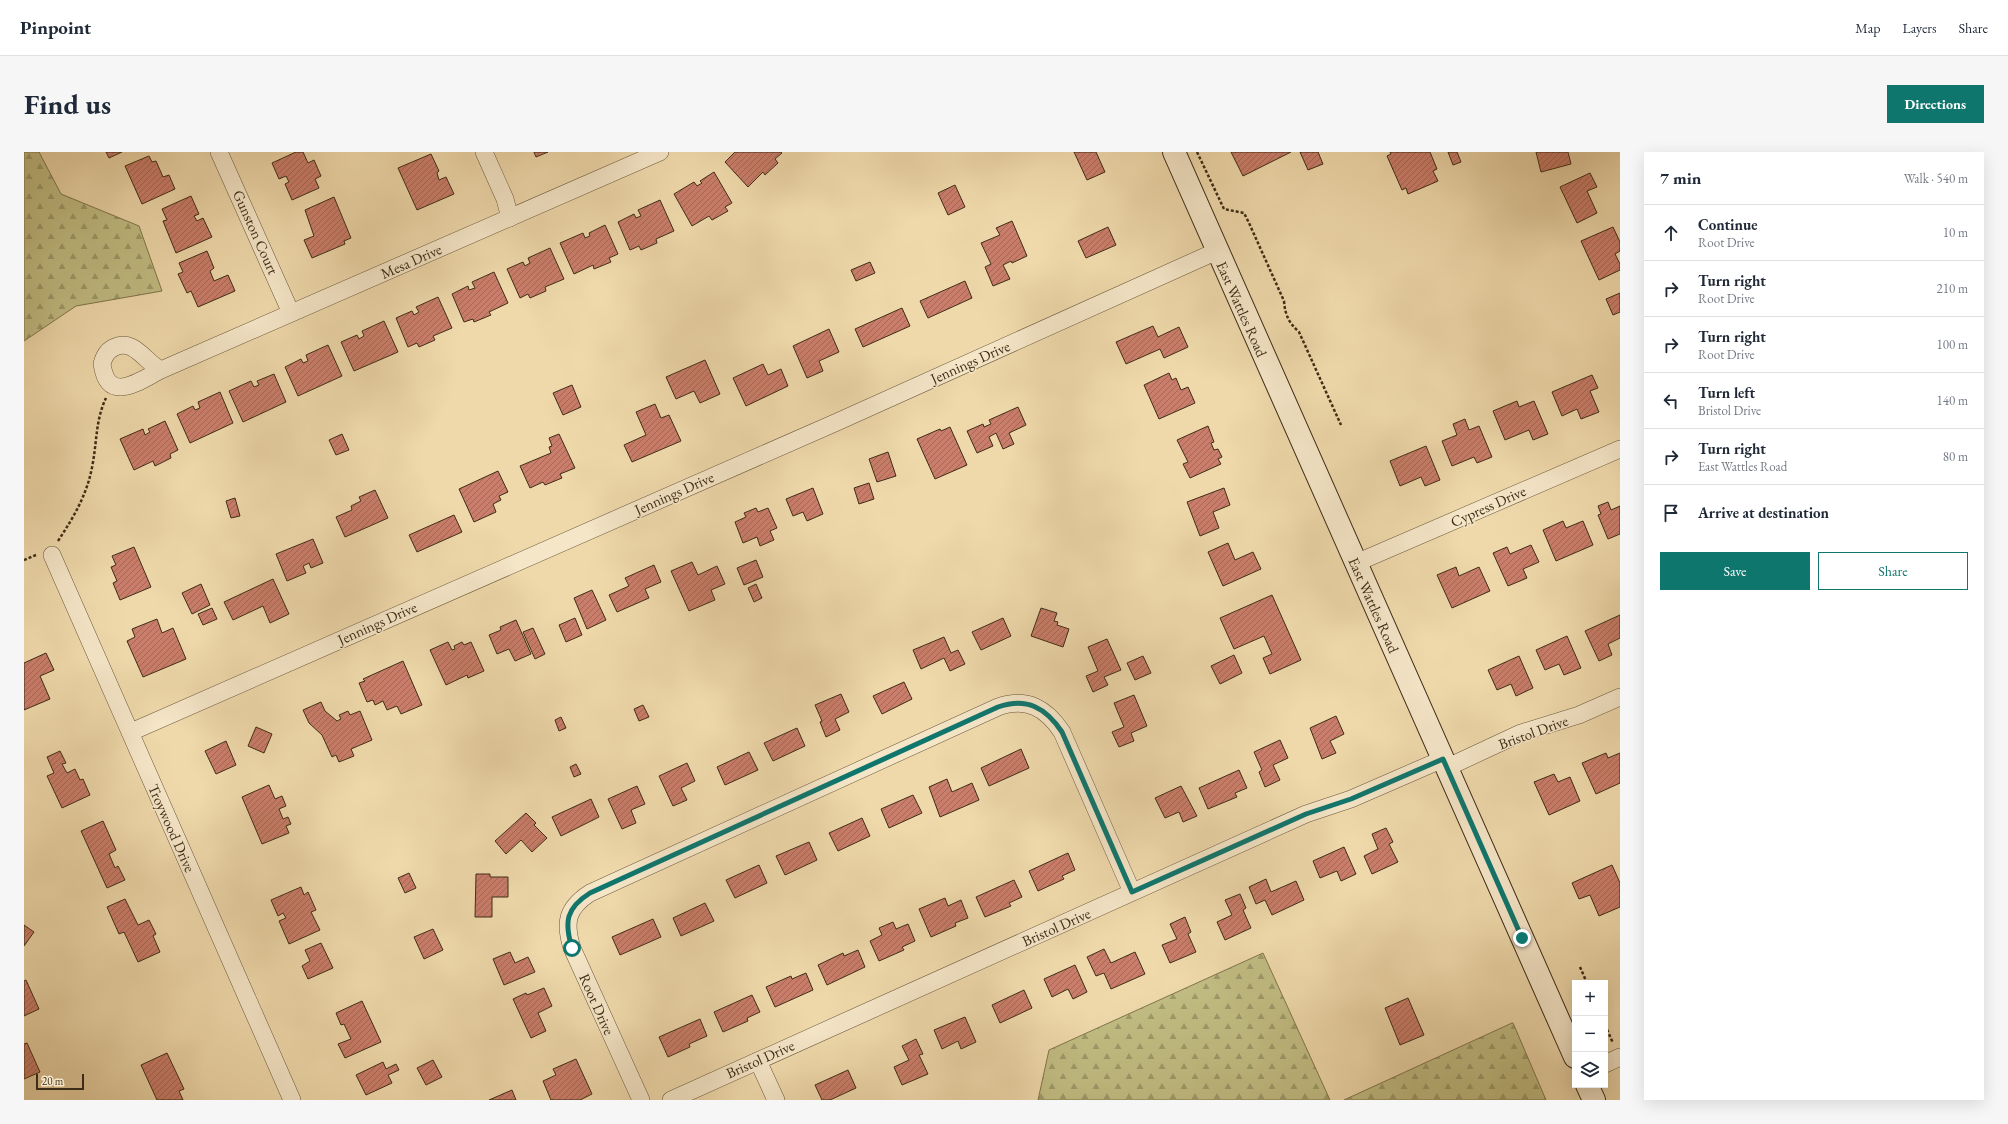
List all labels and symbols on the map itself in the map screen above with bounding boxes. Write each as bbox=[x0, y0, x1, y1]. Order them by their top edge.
street label: Gunston Court bbox=[229, 187, 283, 277]
street label: Mesa Drive bbox=[377, 239, 445, 283]
street label: East Wattles Road bbox=[1212, 258, 1272, 360]
street label: Jennings Drive bbox=[926, 336, 1013, 389]
street label: Jennings Drive bbox=[630, 467, 717, 520]
street label: Cypress Drive bbox=[1447, 481, 1529, 531]
street label: East Wattles Road bbox=[1344, 554, 1404, 656]
street label: Jennings Drive bbox=[333, 597, 420, 650]
street label: Bristol Drive bbox=[1496, 711, 1571, 753]
street label: Troywood Drive bbox=[144, 781, 200, 875]
street label: Bristol Drive bbox=[1019, 903, 1093, 951]
route end bbox=[1513, 929, 1531, 947]
route start bbox=[563, 939, 581, 957]
street label: Root Drive bbox=[575, 970, 619, 1038]
street label: Bristol Drive bbox=[723, 1035, 797, 1083]
scale bar bbox=[36, 1072, 84, 1091]

